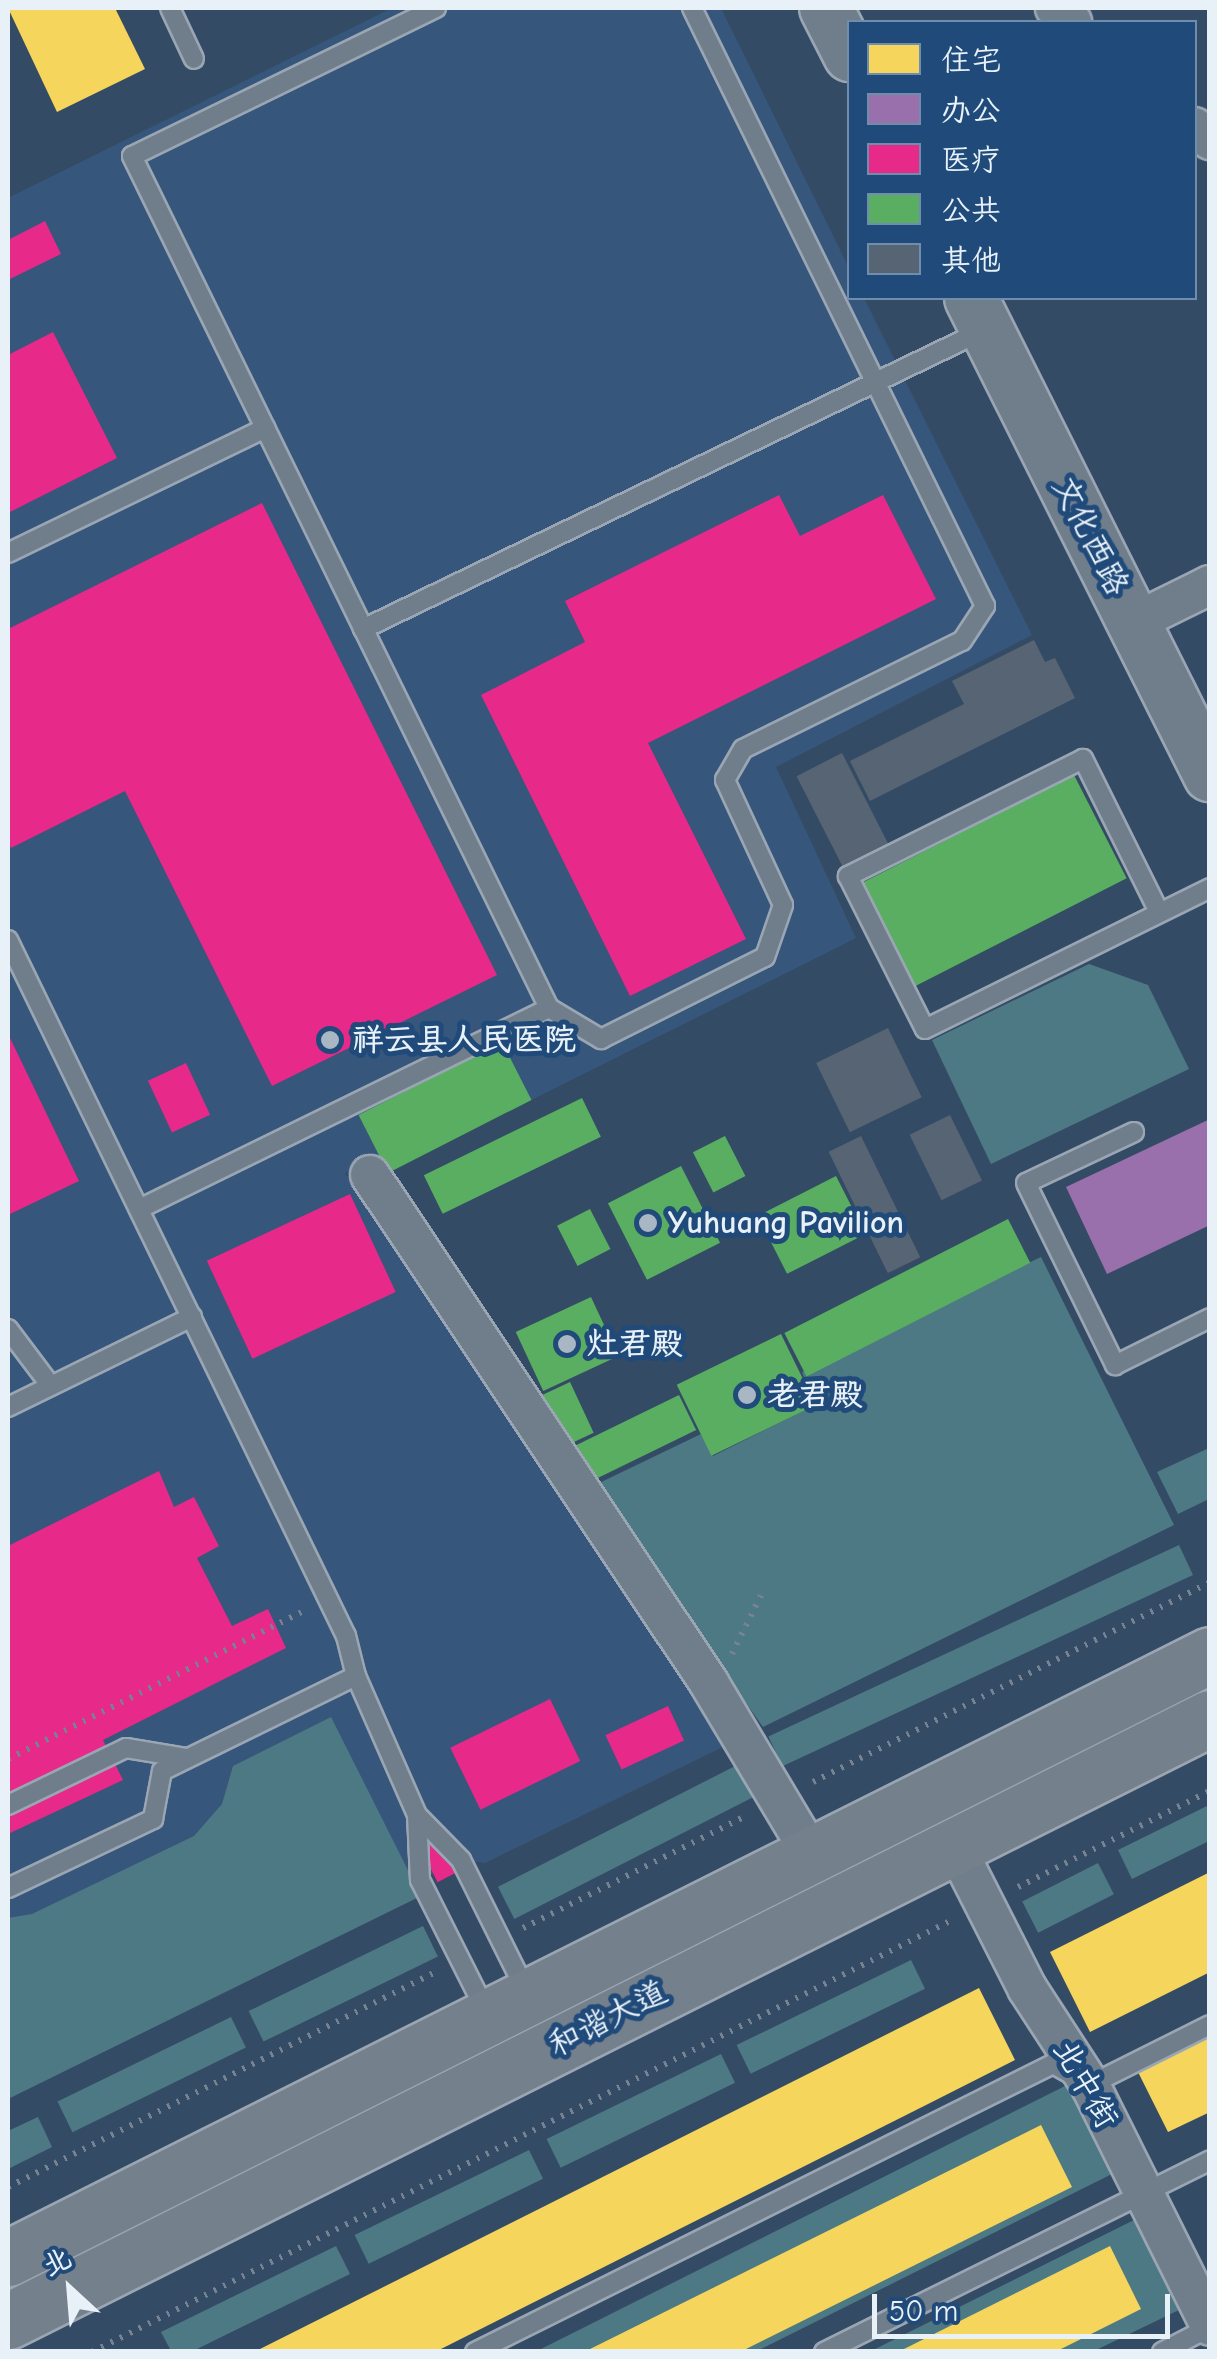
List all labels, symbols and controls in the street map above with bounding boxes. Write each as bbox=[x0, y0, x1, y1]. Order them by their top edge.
legend bbox=[847, 20, 1197, 300]
text: 住宅 bbox=[941, 43, 1001, 78]
text: 办公 bbox=[941, 93, 1001, 128]
text: 医疗 bbox=[941, 143, 1001, 178]
text: 公共 bbox=[941, 193, 1001, 228]
text: 其他 bbox=[941, 243, 1001, 278]
street label: 文化西路 bbox=[1044, 470, 1136, 602]
place label: 祥云县人民医院 bbox=[352, 1021, 576, 1059]
marker: 祥云县人民医院 bbox=[317, 1027, 343, 1053]
place label: Yuhuang Pavilion bbox=[668, 1204, 904, 1242]
marker: Yuhuang Pavilion bbox=[637, 1212, 659, 1234]
place label: 灶君殿 bbox=[587, 1325, 683, 1363]
marker: 灶君殿 bbox=[556, 1333, 578, 1355]
place label: 老君殿 bbox=[767, 1376, 863, 1414]
marker: 老君殿 bbox=[736, 1384, 758, 1406]
street label: 和谐大道 bbox=[542, 1973, 674, 2065]
street label: 北中街 bbox=[1044, 2033, 1126, 2135]
north arrow bbox=[20, 2239, 120, 2339]
text: 北 bbox=[37, 2242, 76, 2283]
scale bar bbox=[877, 2274, 1174, 2336]
text: 50 m bbox=[889, 2294, 958, 2329]

